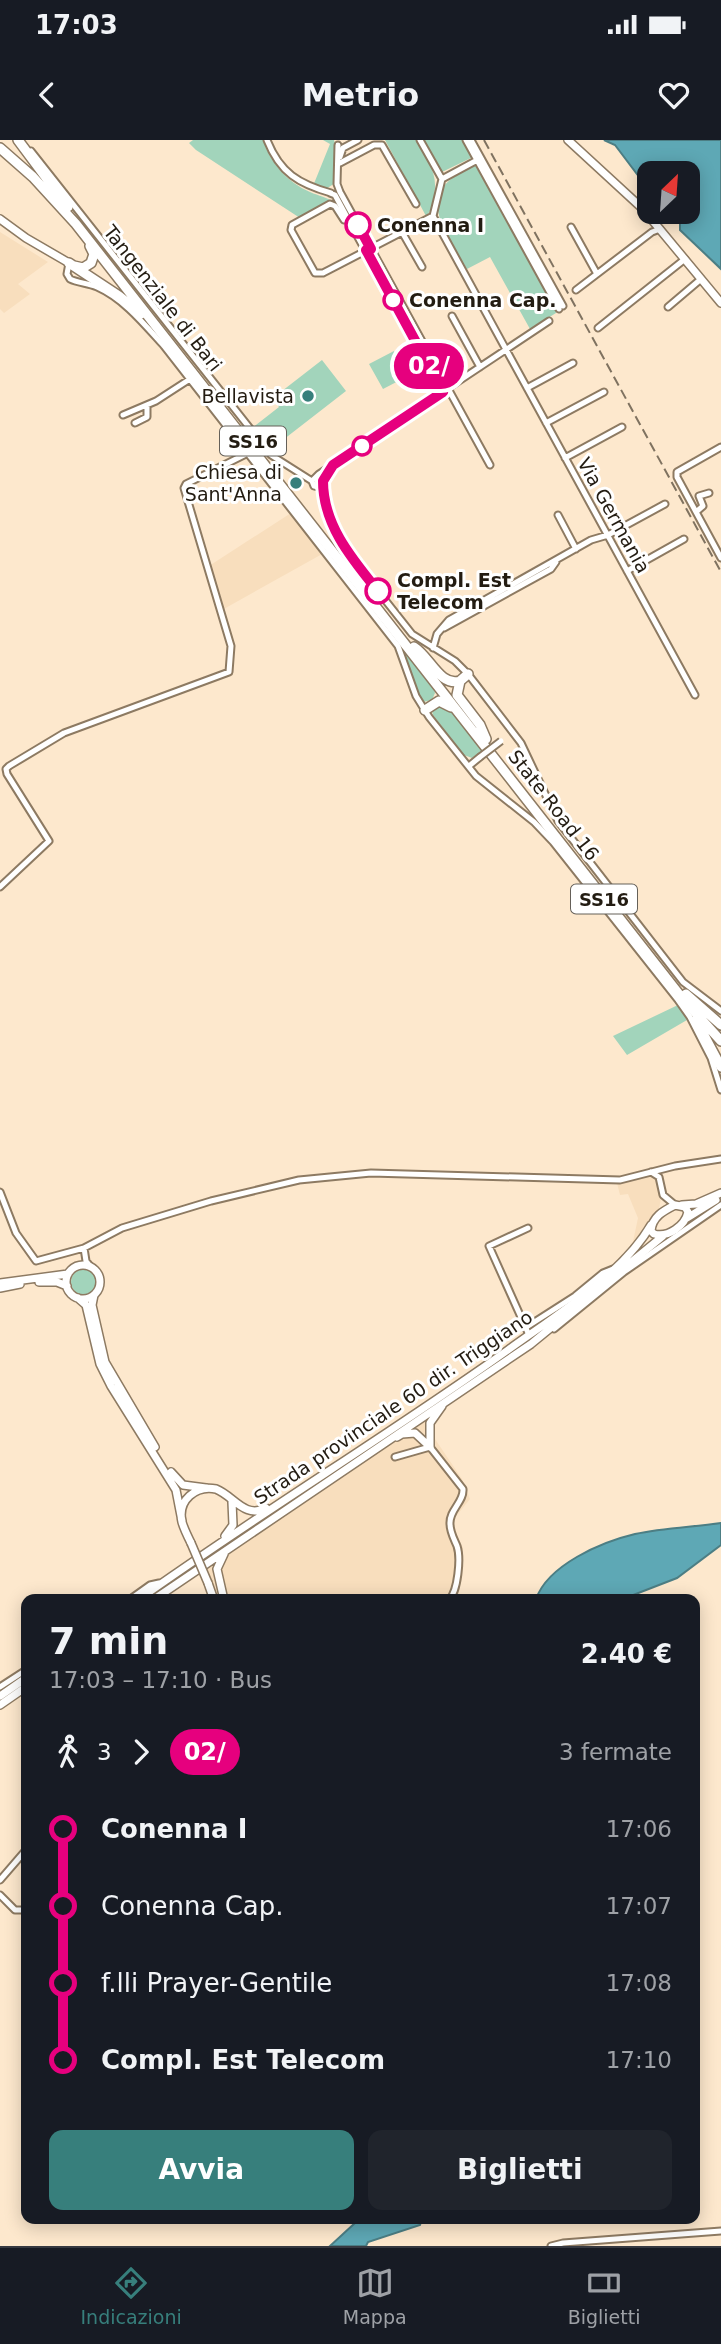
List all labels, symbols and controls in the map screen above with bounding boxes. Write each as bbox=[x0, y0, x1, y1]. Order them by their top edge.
text: 17:03 bbox=[35, 10, 118, 40]
icon: back bbox=[28, 76, 66, 114]
text: Metrio bbox=[302, 76, 419, 114]
icon: heart bbox=[655, 76, 693, 114]
north arrow bbox=[637, 161, 700, 224]
map controls bbox=[637, 161, 700, 224]
marker: Conenna I bbox=[345, 212, 371, 238]
place label: Conenna I bbox=[377, 214, 484, 236]
street label: Tangenziale di Bari bbox=[99, 220, 227, 375]
place label: Conenna Cap. bbox=[409, 289, 556, 311]
marker: Conenna Cap. bbox=[383, 290, 403, 310]
line badge: 02/ bbox=[389, 343, 469, 389]
text: 02/ bbox=[408, 352, 450, 380]
place label: Bellavista bbox=[202, 385, 294, 407]
marker: Bellavista bbox=[300, 388, 316, 404]
road number: SS16 bbox=[220, 426, 286, 456]
unlabelled marker bbox=[352, 436, 372, 456]
street label: Via Germania bbox=[573, 453, 655, 577]
place label: Chiesa di Sant'Anna bbox=[185, 461, 282, 505]
marker: Chiesa di Sant'Anna bbox=[288, 475, 304, 491]
place label: Compl. Est Telecom bbox=[397, 569, 511, 613]
marker: Compl. Est Telecom bbox=[365, 578, 391, 604]
street label: State Road 16 bbox=[504, 745, 604, 865]
road number: SS16 bbox=[571, 884, 637, 914]
street label: Strada provinciale 60 dir. Triggiano bbox=[250, 1305, 536, 1509]
text: 7 min bbox=[49, 1619, 168, 1663]
text: 2.40 € bbox=[581, 1639, 672, 1669]
text: 17:03 – 17:10 · Bus bbox=[49, 1667, 272, 1693]
icon: walk bbox=[49, 1733, 87, 1771]
icon: forward bbox=[122, 1733, 160, 1771]
text: 02/ bbox=[184, 1738, 226, 1766]
text: 3 bbox=[97, 1739, 112, 1765]
text: 3 fermate bbox=[559, 1739, 672, 1765]
text: Conenna I bbox=[101, 1814, 247, 1844]
text: 17:06 bbox=[606, 1816, 672, 1842]
text: Conenna Cap. bbox=[101, 1891, 284, 1921]
text: 17:07 bbox=[606, 1893, 672, 1919]
text: f.lli Prayer-Gentile bbox=[101, 1968, 332, 1998]
text: 17:08 bbox=[606, 1970, 672, 1996]
text: Compl. Est Telecom bbox=[101, 2045, 385, 2075]
text: 17:10 bbox=[606, 2047, 672, 2073]
button: Avvia bbox=[49, 2130, 354, 2210]
button: Biglietti bbox=[368, 2130, 672, 2210]
tab: Indicazioni bbox=[81, 2264, 182, 2328]
tab: Mappa bbox=[343, 2264, 407, 2328]
tab: Biglietti bbox=[568, 2264, 640, 2328]

